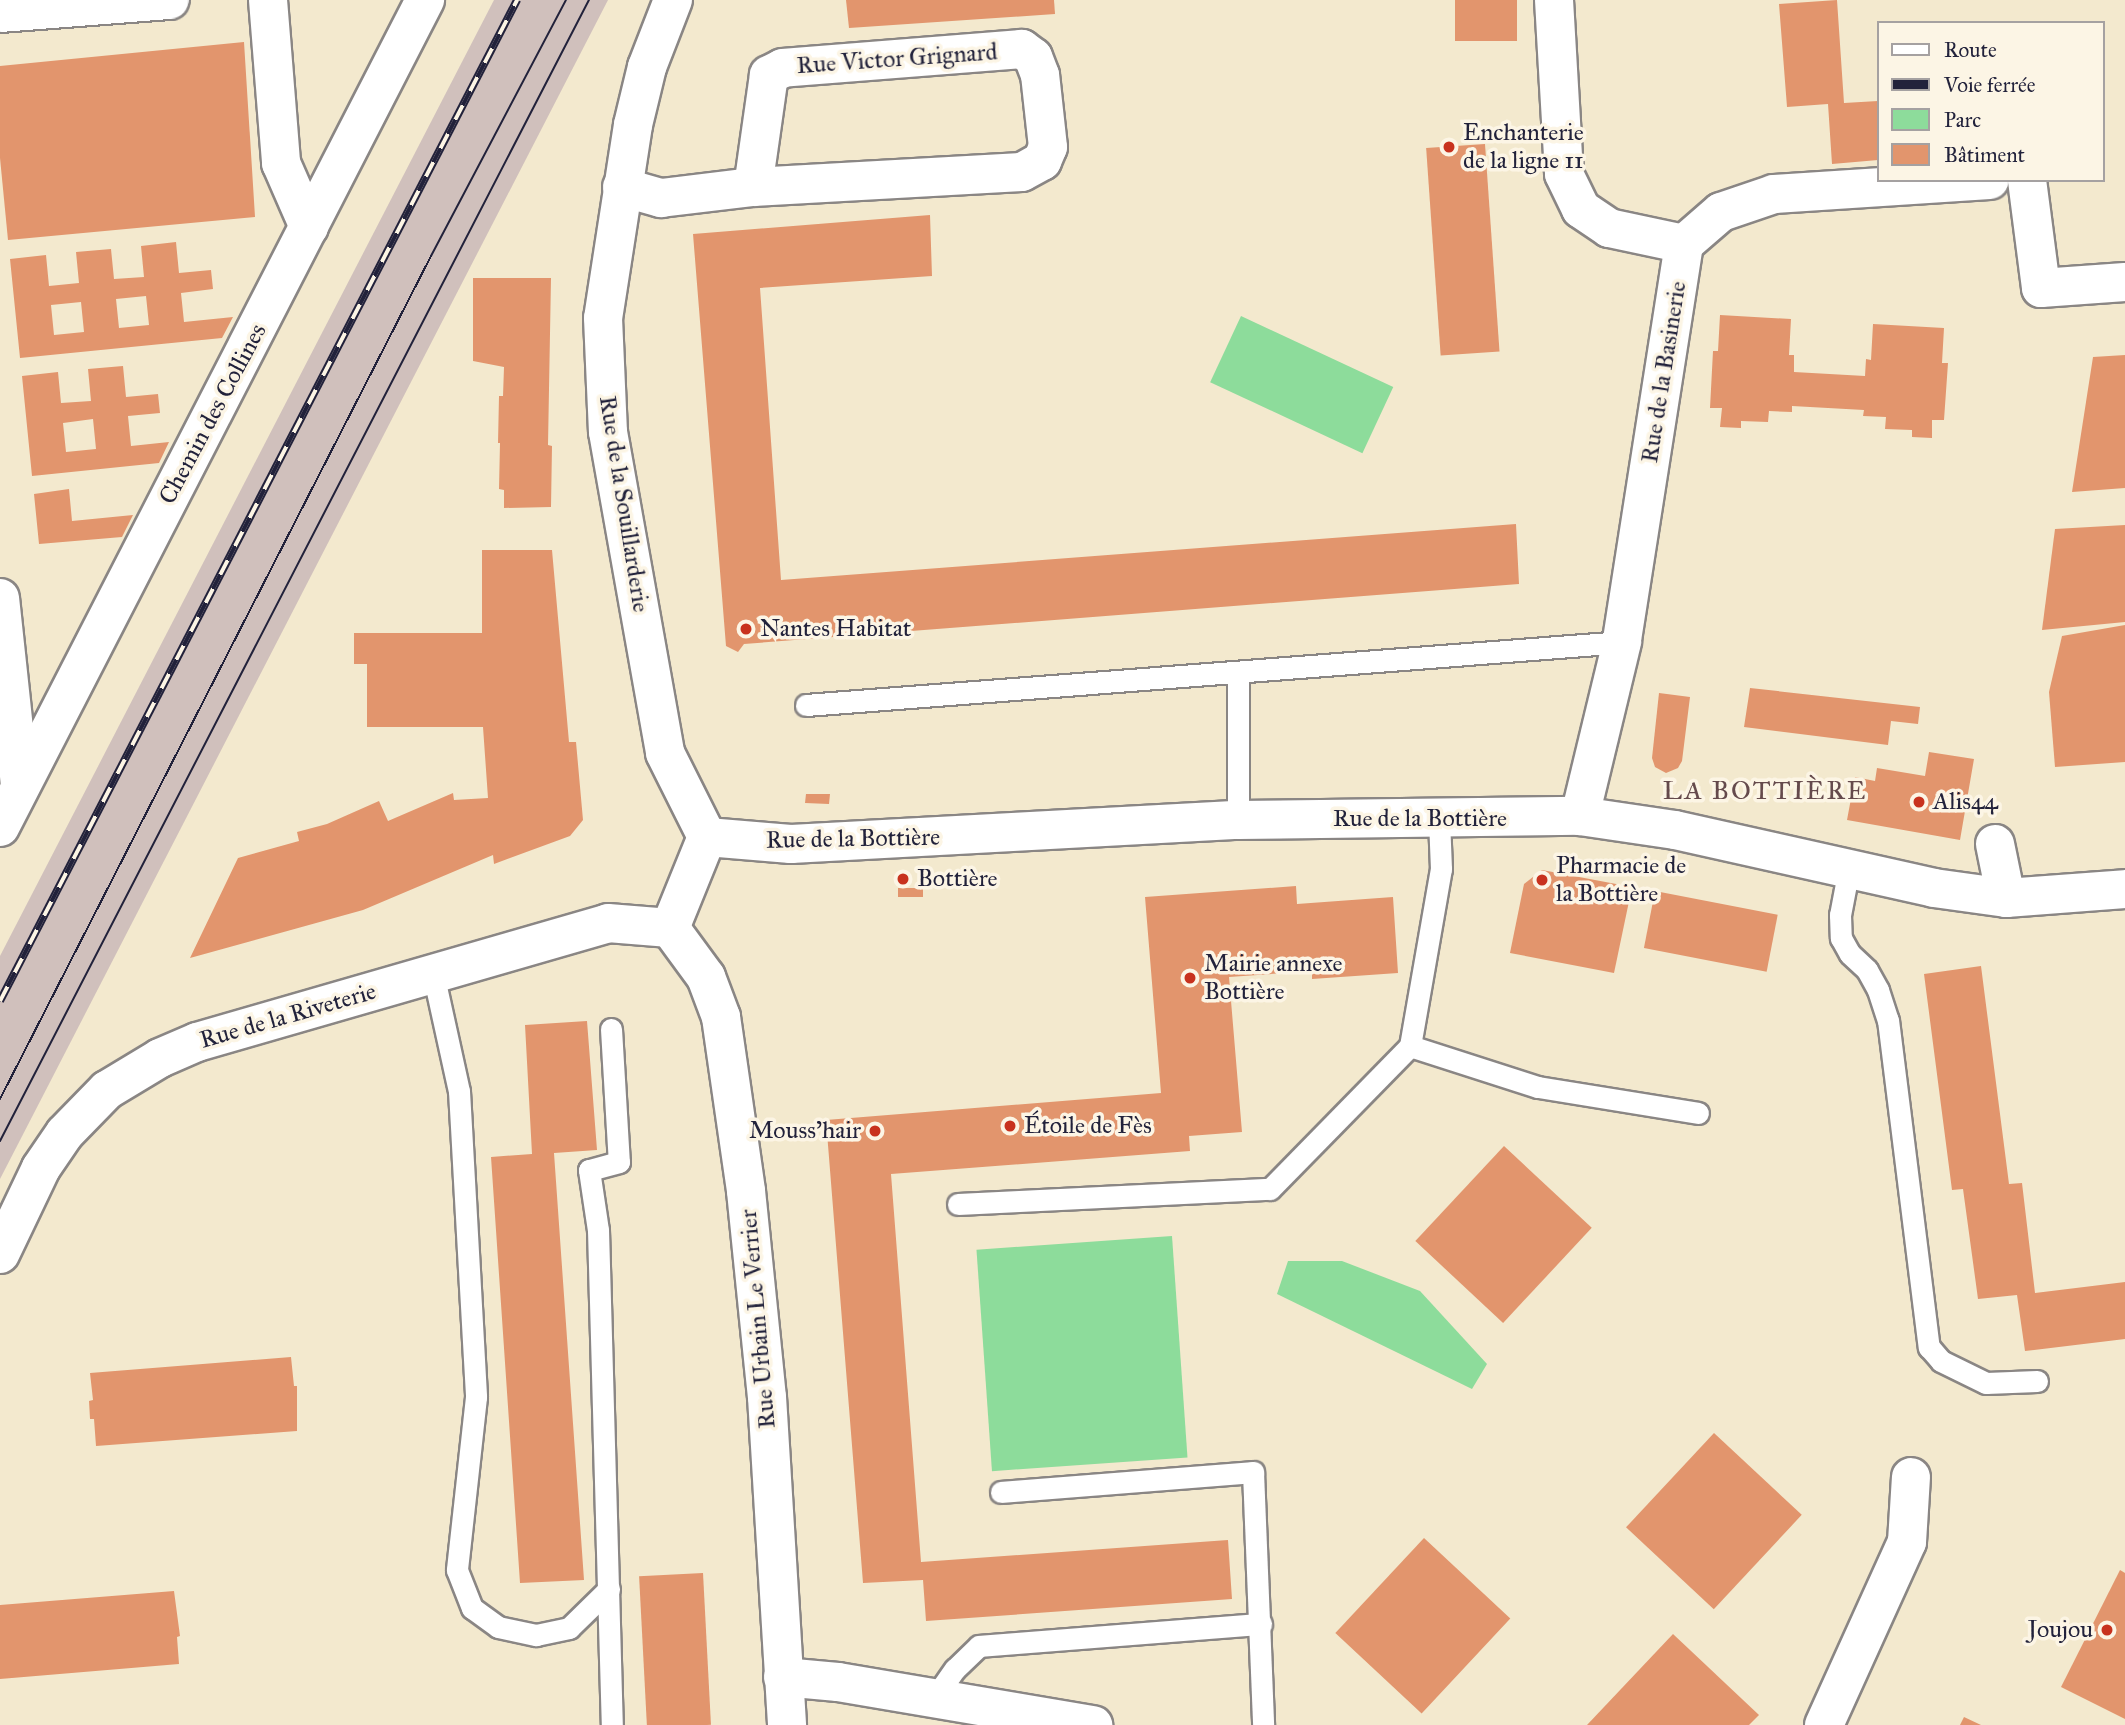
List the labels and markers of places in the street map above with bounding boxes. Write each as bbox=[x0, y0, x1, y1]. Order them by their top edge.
place label: Enchanterie de la ligne 11 bbox=[1463, 119, 1584, 175]
marker: Enchanterie de la ligne 11 bbox=[1441, 139, 1457, 155]
place label: Nantes Habitat bbox=[760, 615, 911, 643]
marker: Nantes Habitat bbox=[738, 621, 754, 637]
place label: Alis44 bbox=[1933, 788, 1998, 816]
marker: Alis44 bbox=[1911, 794, 1927, 810]
place label: Pharmacie de la Bottière bbox=[1556, 852, 1686, 908]
place label: Bottière bbox=[917, 865, 997, 893]
marker: Bottière bbox=[895, 871, 911, 887]
marker: Pharmacie de la Bottière bbox=[1534, 872, 1550, 888]
place label: Mairie annexe Bottière bbox=[1204, 950, 1343, 1006]
marker: Mairie annexe Bottière bbox=[1182, 970, 1198, 986]
place label: Étoile de Fès bbox=[1024, 1112, 1152, 1140]
place label: Mouss'hair bbox=[749, 1117, 861, 1145]
marker: Étoile de Fès bbox=[1002, 1118, 1018, 1134]
marker: Mouss'hair bbox=[867, 1123, 883, 1139]
place label: Joujou bbox=[2028, 1616, 2093, 1644]
marker: Joujou bbox=[2099, 1622, 2115, 1638]

